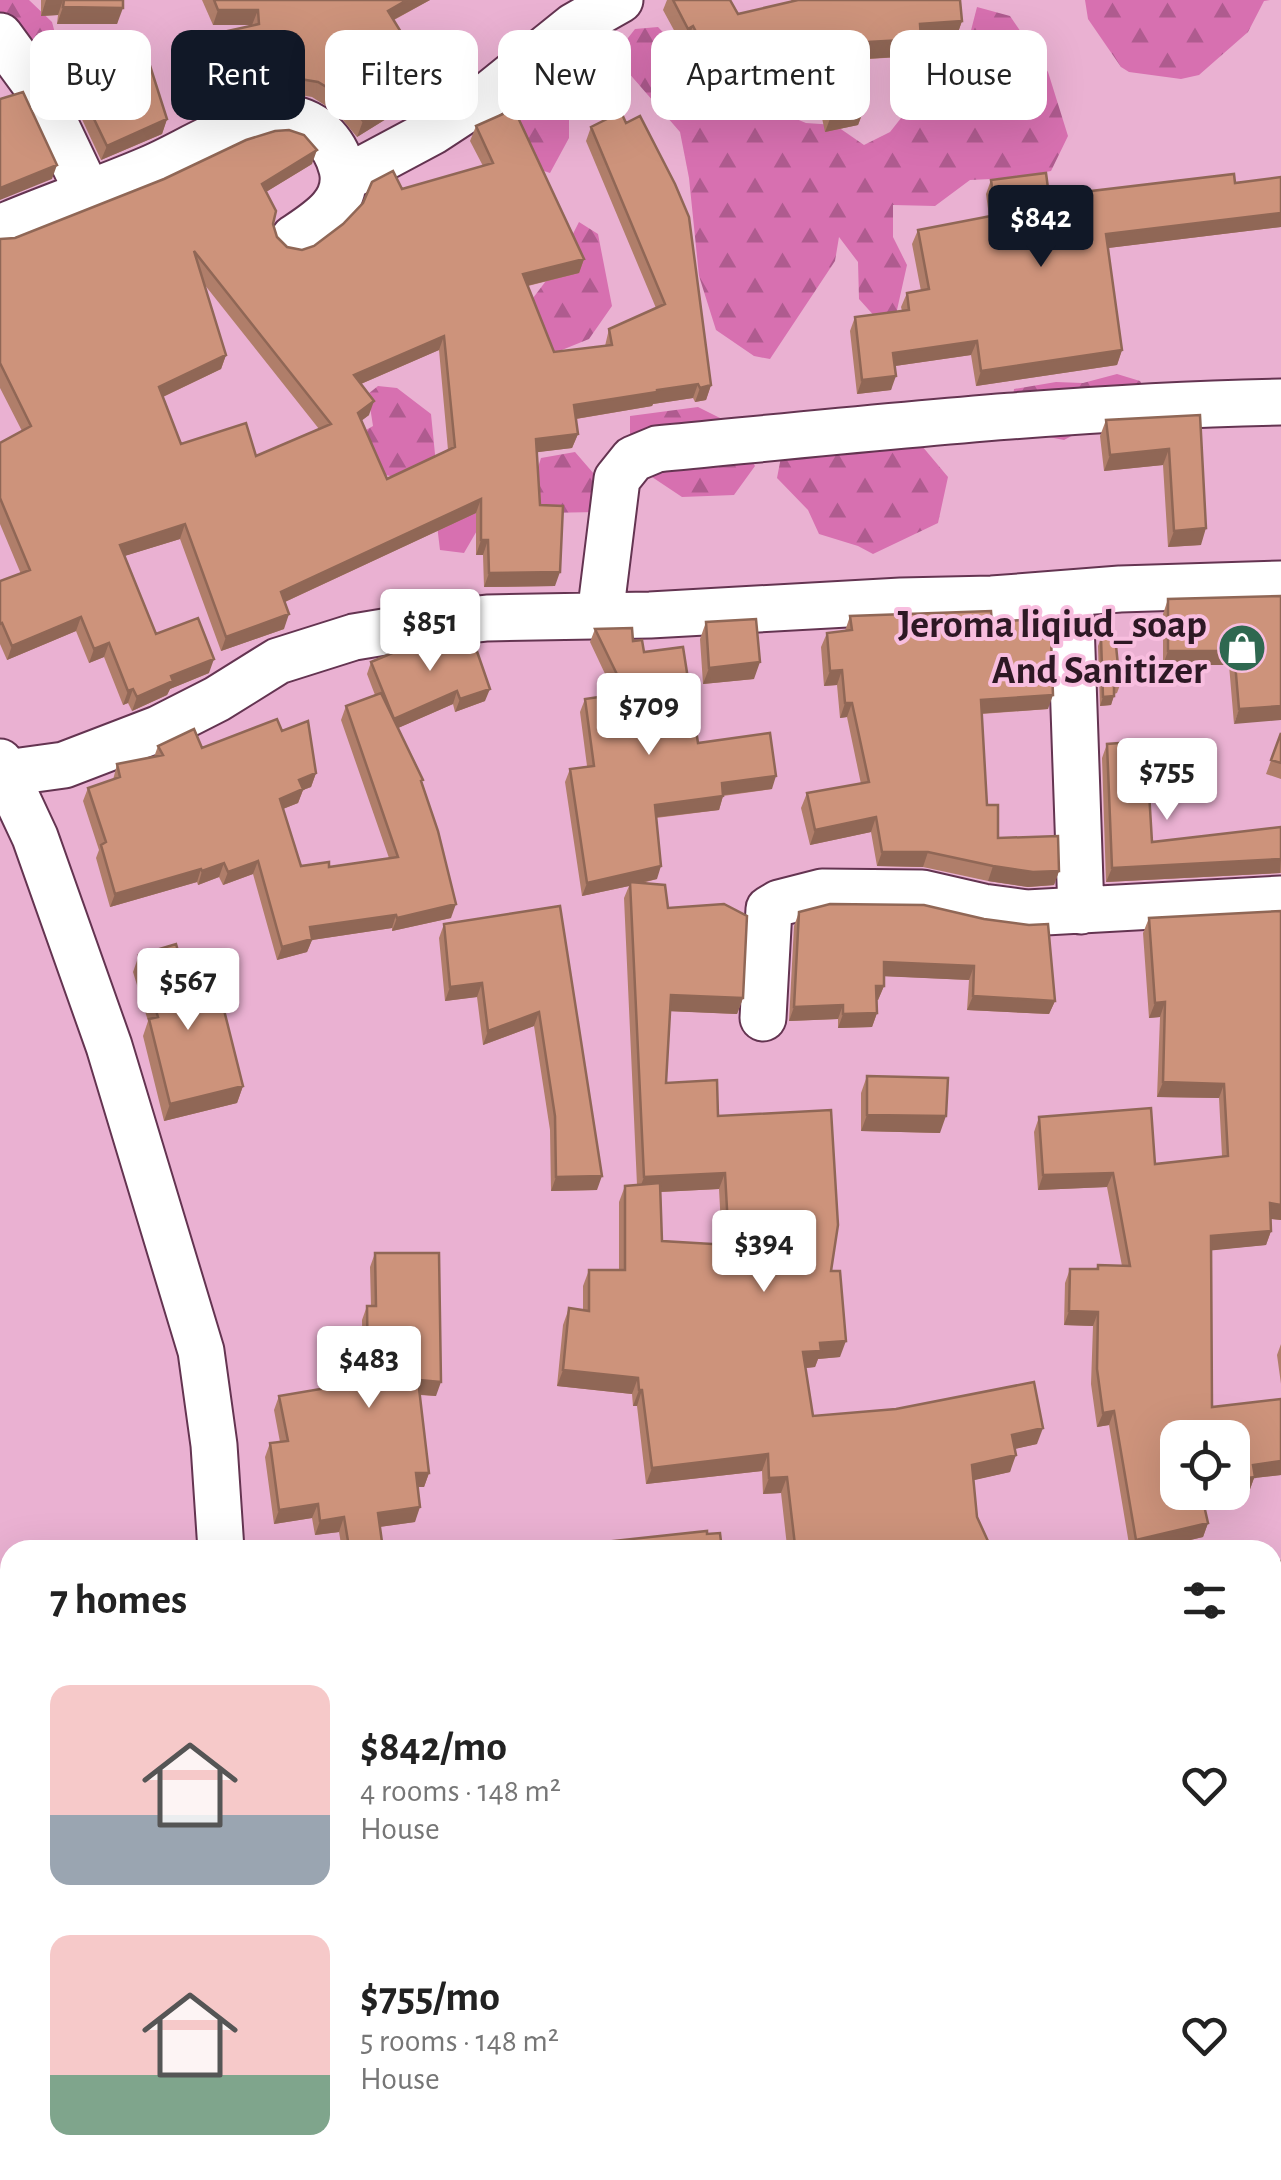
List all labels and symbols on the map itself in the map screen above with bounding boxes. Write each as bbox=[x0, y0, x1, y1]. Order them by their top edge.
pin: $842 bbox=[982, 185, 1100, 270]
pin: $851 bbox=[371, 589, 489, 674]
place label: Jeroma liqiud_soap And Sanitizer bbox=[898, 605, 1207, 691]
shop icon: Jeroma liqiud_soap And Sanitizer bbox=[1216, 622, 1268, 674]
pin: $709 bbox=[590, 673, 708, 758]
pin: $755 bbox=[1108, 738, 1226, 823]
pin: $567 bbox=[129, 948, 247, 1033]
pin: $394 bbox=[705, 1210, 823, 1295]
pin: $483 bbox=[310, 1326, 428, 1411]

